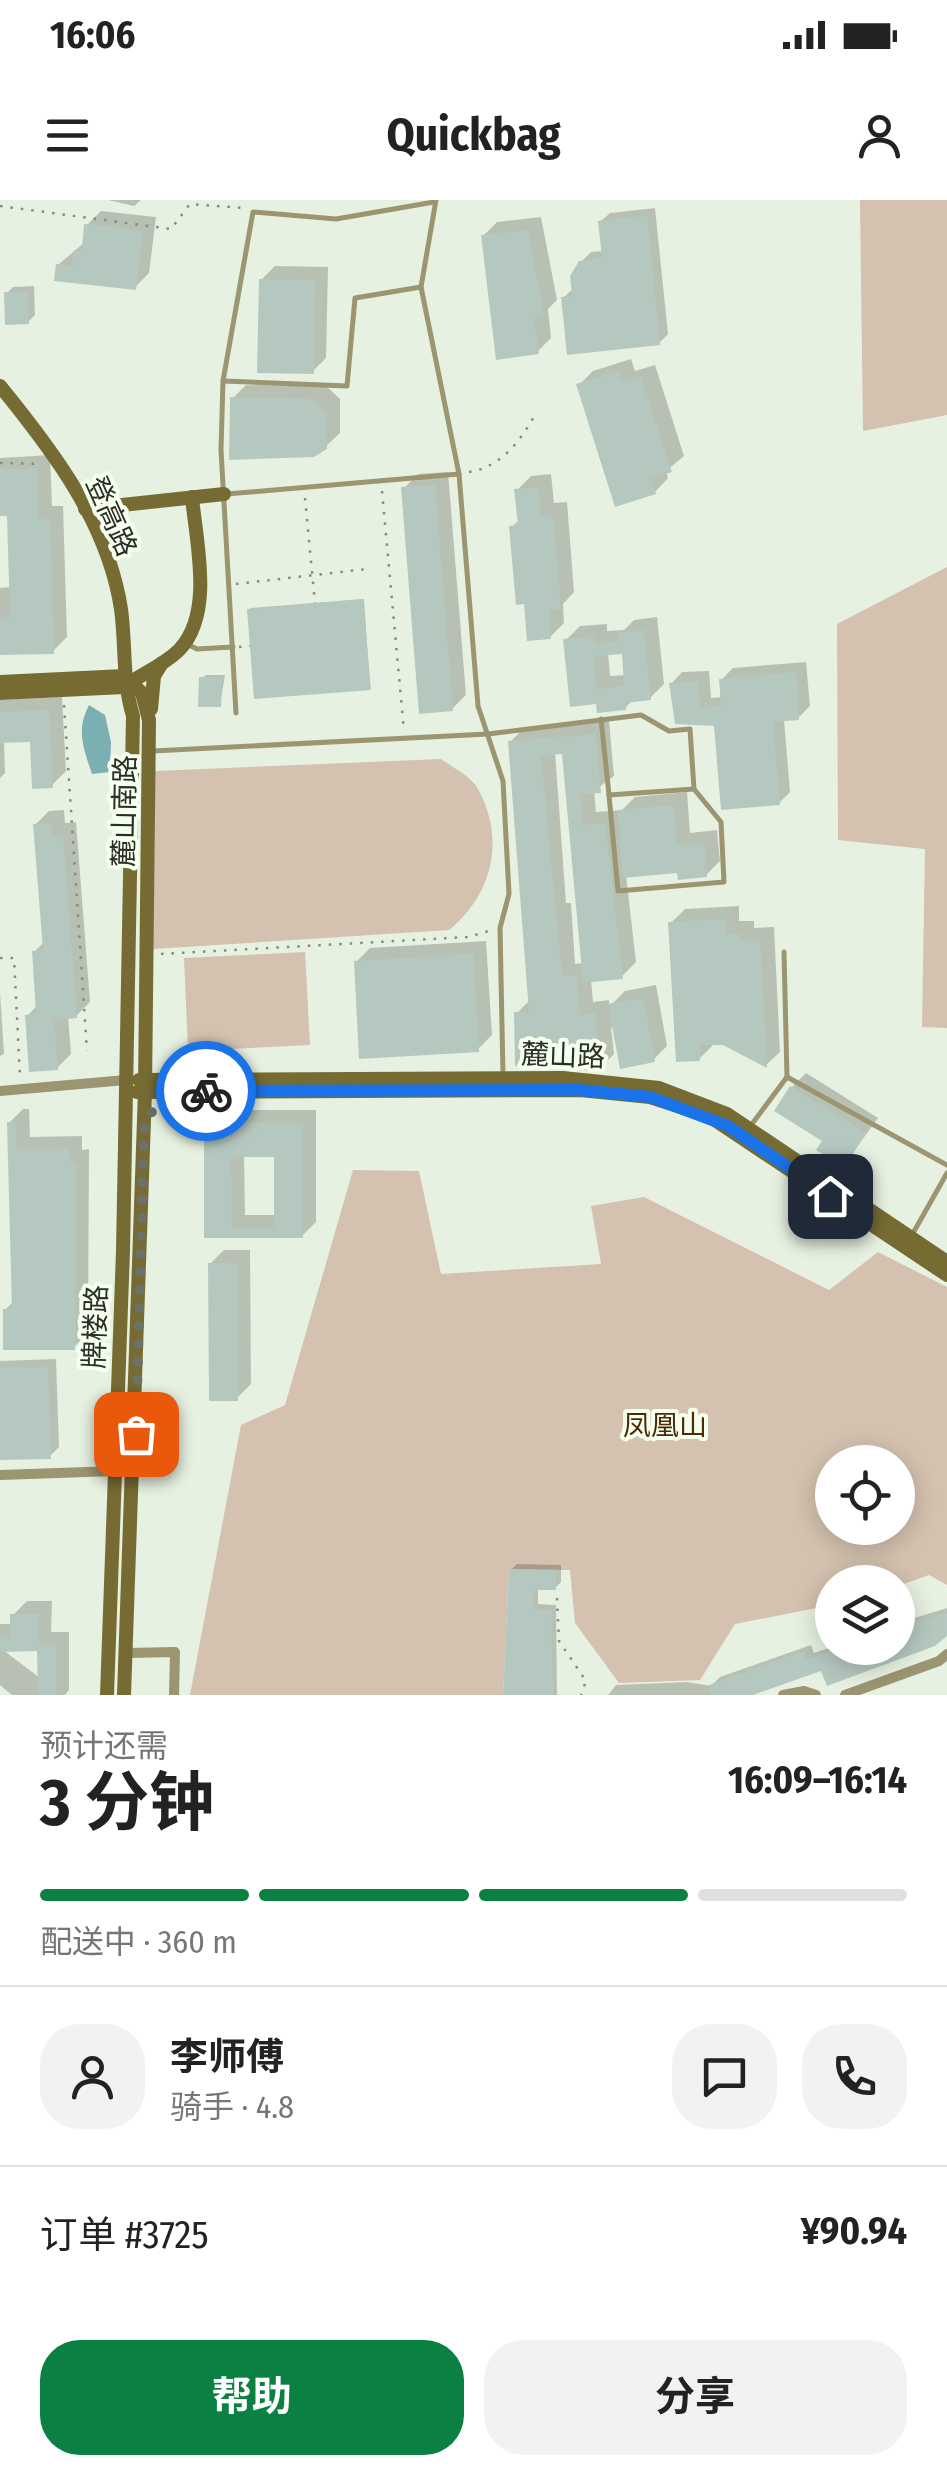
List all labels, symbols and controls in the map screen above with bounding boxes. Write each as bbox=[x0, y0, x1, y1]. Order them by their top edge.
text: 16:06 bbox=[50, 12, 135, 58]
icon: menu bbox=[40, 108, 95, 163]
text: Quickbag bbox=[386, 108, 561, 162]
icon: person bbox=[852, 108, 907, 163]
street label: 登高路 bbox=[79, 471, 144, 561]
street label: 麓山南路 bbox=[107, 755, 142, 867]
street label: 麓山路 bbox=[520, 1038, 606, 1073]
courier bbox=[156, 1041, 256, 1141]
icon: bike bbox=[179, 1064, 234, 1119]
pin bbox=[788, 1154, 873, 1239]
icon: home bbox=[803, 1169, 858, 1224]
street label: 牌楼路 bbox=[78, 1284, 113, 1370]
pin bbox=[94, 1392, 179, 1477]
icon: bag bbox=[109, 1407, 164, 1462]
park label: 凤凰山 bbox=[623, 1409, 707, 1442]
map controls bbox=[815, 1445, 915, 1665]
button: locate bbox=[815, 1445, 915, 1545]
button: layers bbox=[815, 1565, 915, 1665]
text: 预计还需 bbox=[40, 1727, 168, 1765]
text: 16:09–16:14 bbox=[728, 1757, 907, 1803]
text: 3 分钟 bbox=[40, 1764, 214, 1842]
text: 配送中 · 360 m bbox=[40, 1923, 237, 1961]
button: person bbox=[40, 2024, 145, 2129]
button: chat bbox=[672, 2024, 777, 2129]
button: phone bbox=[802, 2024, 907, 2129]
text: 李师傅 bbox=[170, 2034, 284, 2080]
text: 骑手 · 4.8 bbox=[170, 2088, 294, 2126]
text: ¥90.94 bbox=[801, 2208, 907, 2254]
text: 订单 #3725 bbox=[40, 2212, 209, 2258]
button: 帮助 bbox=[40, 2340, 464, 2455]
button: 分享 bbox=[484, 2340, 907, 2455]

